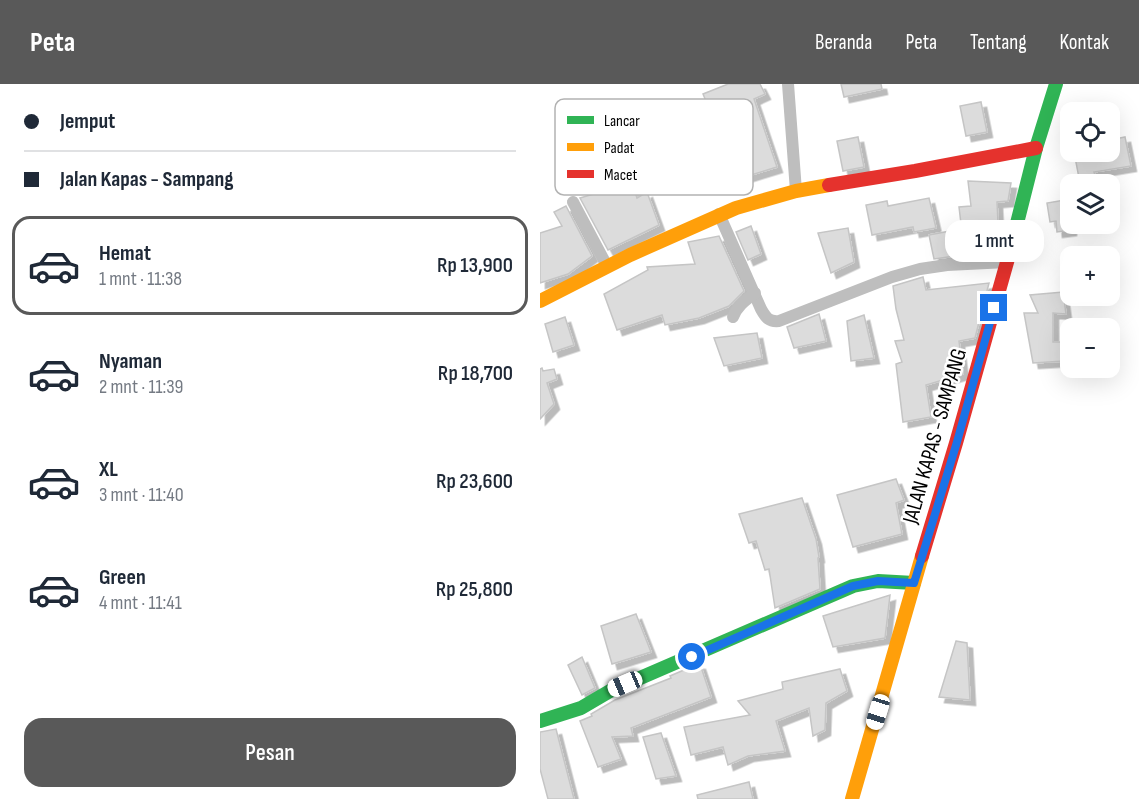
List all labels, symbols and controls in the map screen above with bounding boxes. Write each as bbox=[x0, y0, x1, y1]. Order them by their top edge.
text: Peta bbox=[30, 26, 75, 59]
text: Beranda bbox=[815, 30, 872, 55]
text: Peta bbox=[905, 30, 937, 55]
text: Tentang bbox=[970, 30, 1027, 55]
text: Kontak bbox=[1060, 30, 1109, 55]
legend bbox=[555, 99, 753, 195]
map controls bbox=[1060, 102, 1120, 378]
button: locate bbox=[1060, 102, 1120, 162]
text: Jemput bbox=[60, 108, 115, 135]
text: Lancar bbox=[604, 112, 640, 131]
text: Padat bbox=[604, 139, 635, 158]
text: Jalan Kapas - Sampang bbox=[60, 166, 234, 193]
text: Macet bbox=[604, 166, 637, 185]
button: layers bbox=[1060, 174, 1120, 234]
callout: 1 mnt bbox=[944, 221, 1044, 263]
text: 1 mnt bbox=[975, 229, 1014, 253]
icon: car bbox=[27, 239, 81, 293]
text: Hemat bbox=[99, 240, 151, 267]
button: + bbox=[1060, 246, 1120, 306]
text: Rp 13,900 bbox=[437, 252, 513, 279]
text: 1 mnt · 11:38 bbox=[99, 267, 182, 291]
route end bbox=[980, 294, 1007, 321]
button: − bbox=[1060, 318, 1120, 378]
street label: JALAN KAPAS - SAMPANG bbox=[897, 345, 973, 528]
icon: car bbox=[27, 347, 81, 401]
text: Nyaman bbox=[99, 348, 162, 375]
text: Rp 18,700 bbox=[438, 360, 513, 387]
text: 2 mnt · 11:39 bbox=[99, 375, 183, 399]
icon: car bbox=[27, 455, 81, 509]
text: XL bbox=[99, 456, 118, 483]
text: Rp 23,600 bbox=[436, 468, 513, 495]
text: 3 mnt · 11:40 bbox=[99, 483, 184, 507]
icon: car bbox=[27, 563, 81, 617]
text: Green bbox=[99, 564, 146, 591]
text: Rp 25,800 bbox=[436, 576, 513, 603]
text: 4 mnt · 11:41 bbox=[99, 591, 182, 615]
route start bbox=[678, 643, 705, 670]
car bbox=[605, 669, 645, 699]
car bbox=[864, 692, 892, 732]
button: Pesan bbox=[24, 718, 516, 787]

